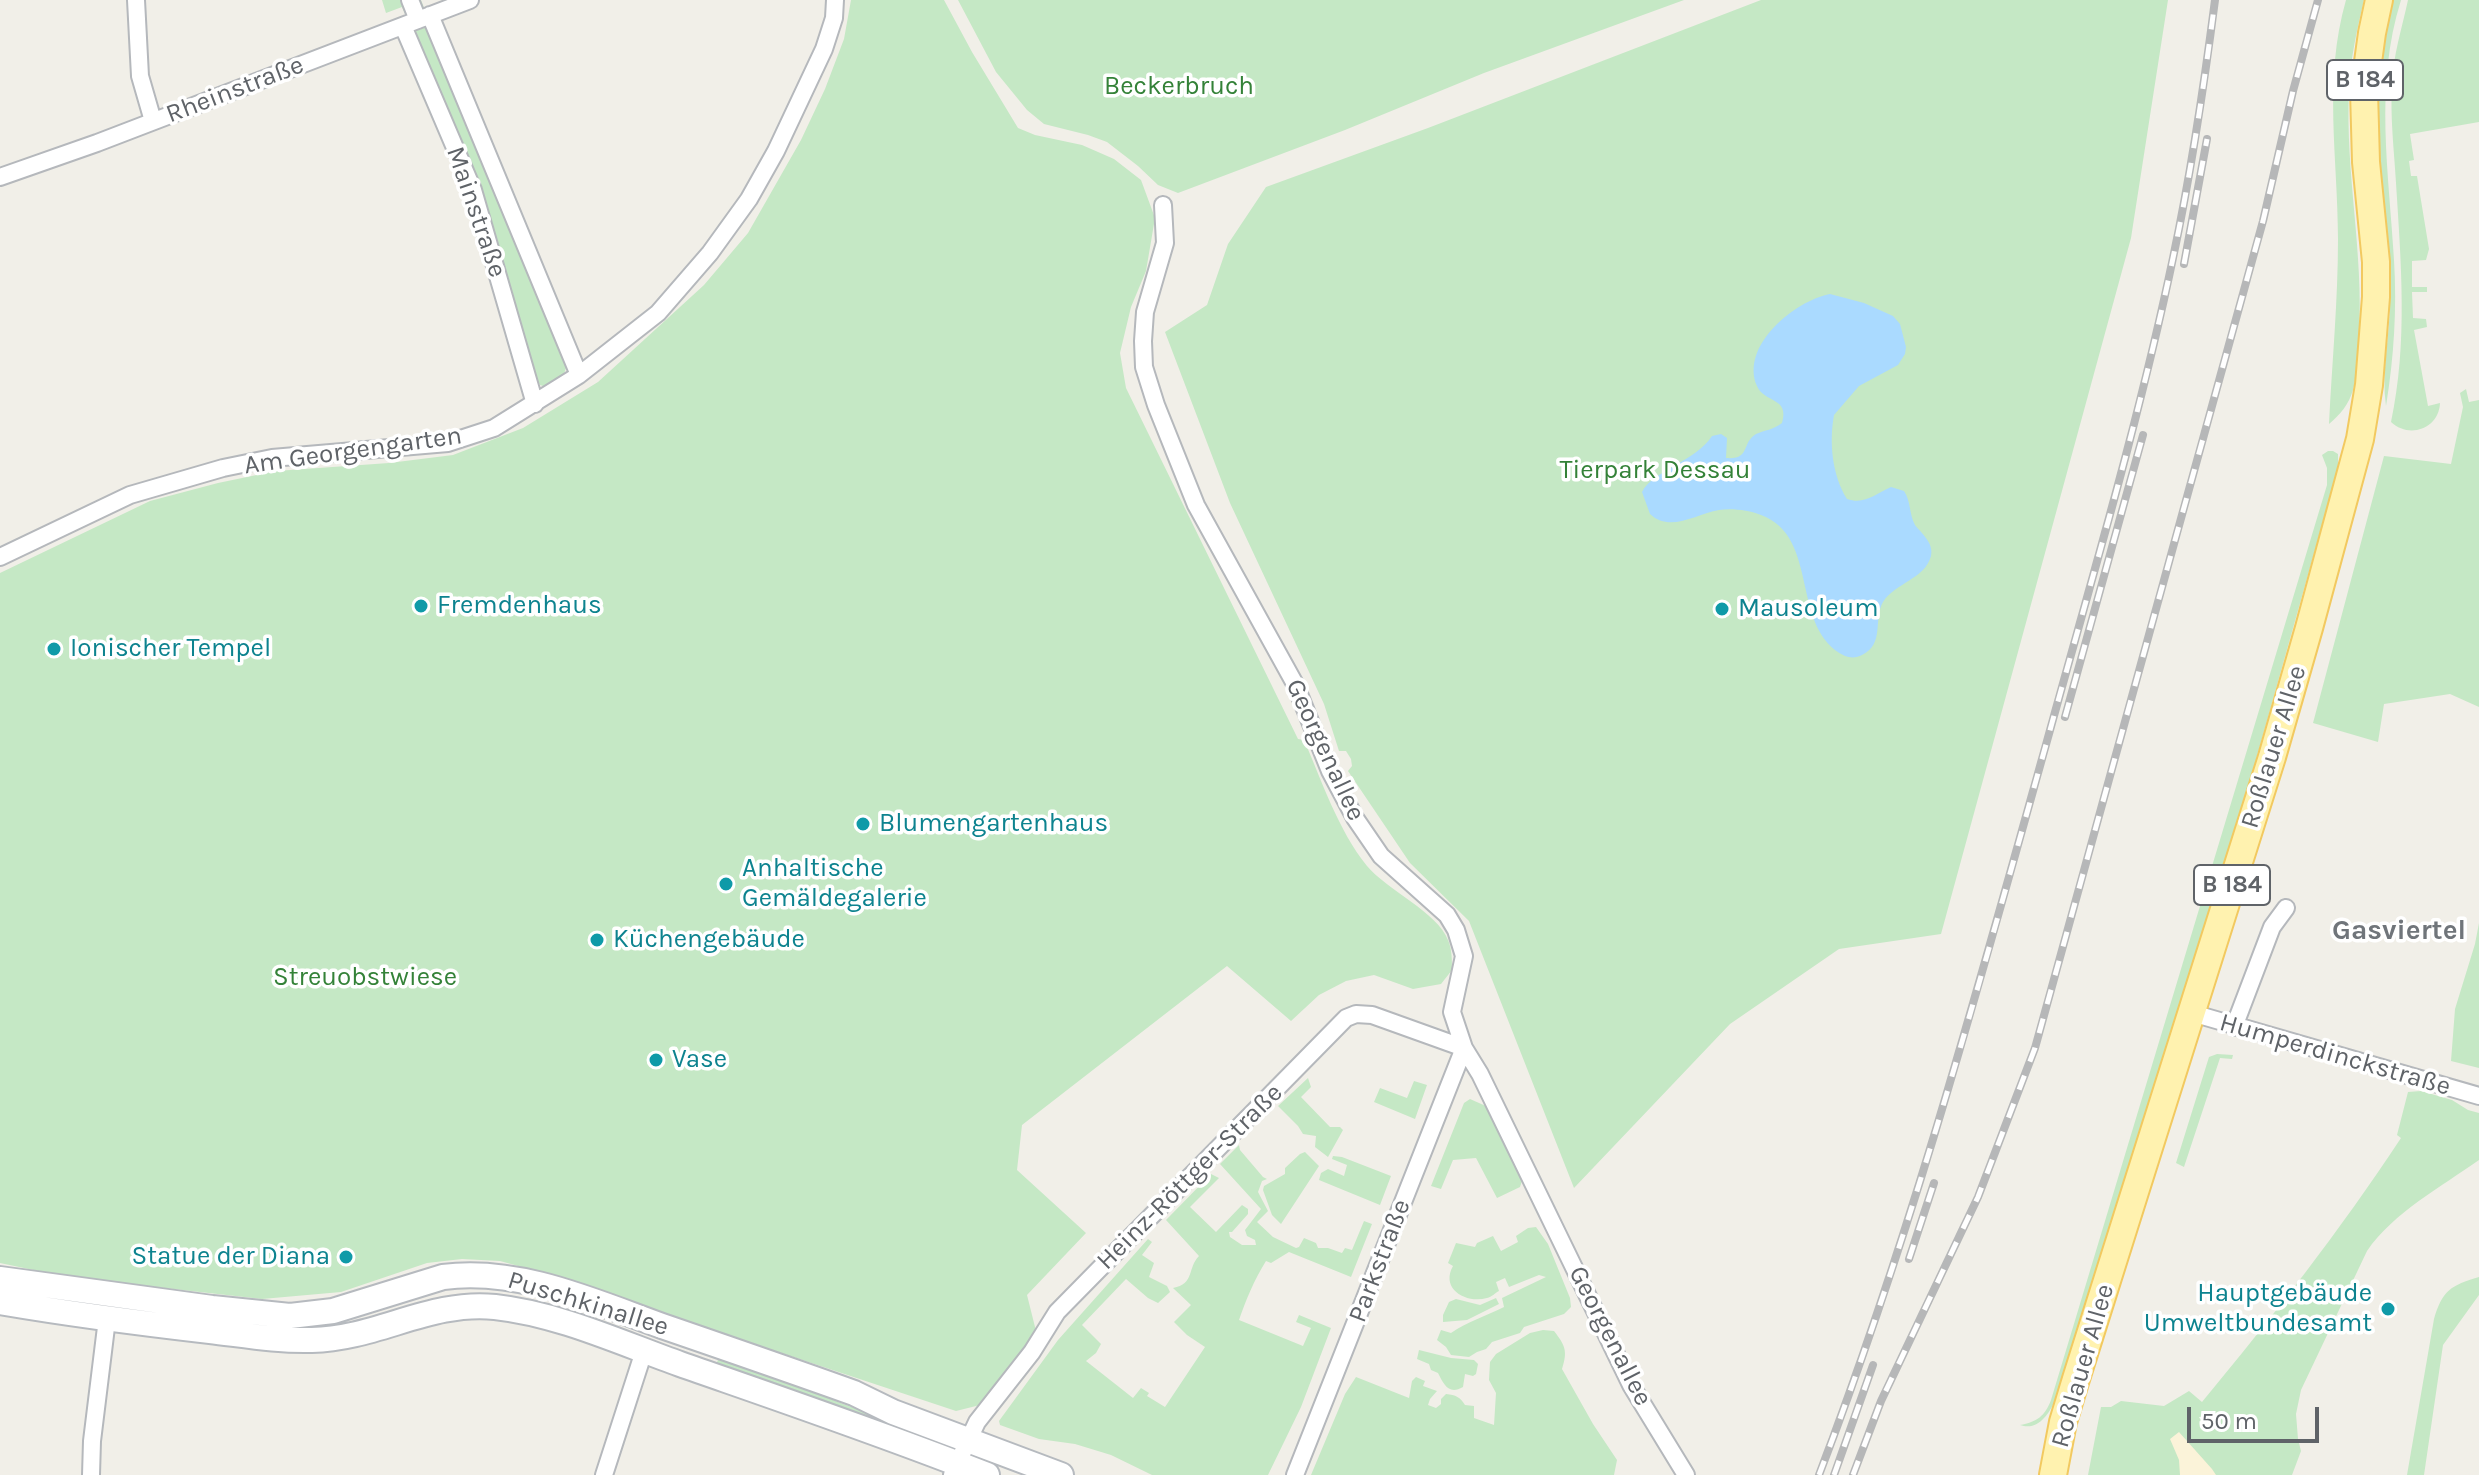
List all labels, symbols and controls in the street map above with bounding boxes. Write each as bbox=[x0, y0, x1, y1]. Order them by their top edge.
street label: Rheinstraße bbox=[162, 49, 308, 131]
road number: B 184 bbox=[2327, 60, 2403, 100]
park label: Beckerbruch bbox=[1104, 71, 1254, 103]
street label: Mainstraße bbox=[439, 143, 513, 281]
street label: Am Georgengarten bbox=[242, 420, 464, 482]
park label: Tierpark Dessau bbox=[1559, 455, 1751, 487]
place label: Fremdenhaus bbox=[437, 590, 602, 622]
place label: Mausoleum bbox=[1738, 593, 1879, 625]
marker: Fremdenhaus bbox=[412, 597, 430, 615]
marker: Mausoleum bbox=[1713, 600, 1731, 618]
place label: Ionischer Tempel bbox=[70, 633, 271, 665]
marker: Ionischer Tempel bbox=[45, 640, 63, 658]
street label: Roßlauer Allee bbox=[2234, 662, 2314, 832]
street label: Georgenallee bbox=[1279, 674, 1371, 826]
place label: Blumengartenhaus bbox=[879, 808, 1108, 840]
marker: Blumengartenhaus bbox=[854, 815, 872, 833]
place label: Anhaltische Gemäldegalerie bbox=[742, 853, 927, 914]
road number: B 184 bbox=[2194, 865, 2270, 905]
marker: Anhaltische Gemäldegalerie bbox=[717, 875, 735, 893]
district label: Gasviertel bbox=[2332, 914, 2466, 948]
place label: Küchengebäude bbox=[613, 924, 805, 956]
marker: Küchengebäude bbox=[588, 931, 606, 949]
park label: Streuobstwiese bbox=[273, 962, 457, 994]
street label: Humperdinckstraße bbox=[2216, 1007, 2454, 1103]
place label: Vase bbox=[672, 1044, 727, 1076]
marker: Vase bbox=[647, 1051, 665, 1069]
street label: Heinz-Röttger-Straße bbox=[1091, 1078, 1289, 1276]
street label: Parkstraße bbox=[1342, 1195, 1418, 1327]
place label: Statue der Diana bbox=[132, 1241, 330, 1273]
marker: Statue der Diana bbox=[337, 1248, 355, 1266]
street label: Georgenallee bbox=[1561, 1261, 1659, 1411]
street label: Puschkinallee bbox=[504, 1265, 672, 1343]
place label: Hauptgebäude Umweltbundesamt bbox=[2144, 1278, 2372, 1340]
street label: Roßlauer Allee bbox=[2045, 1281, 2121, 1451]
marker: Hauptgebäude Umweltbundesamt bbox=[2379, 1300, 2397, 1318]
scale bar bbox=[2191, 1391, 2323, 1441]
text: 50 m bbox=[2201, 1407, 2257, 1435]

